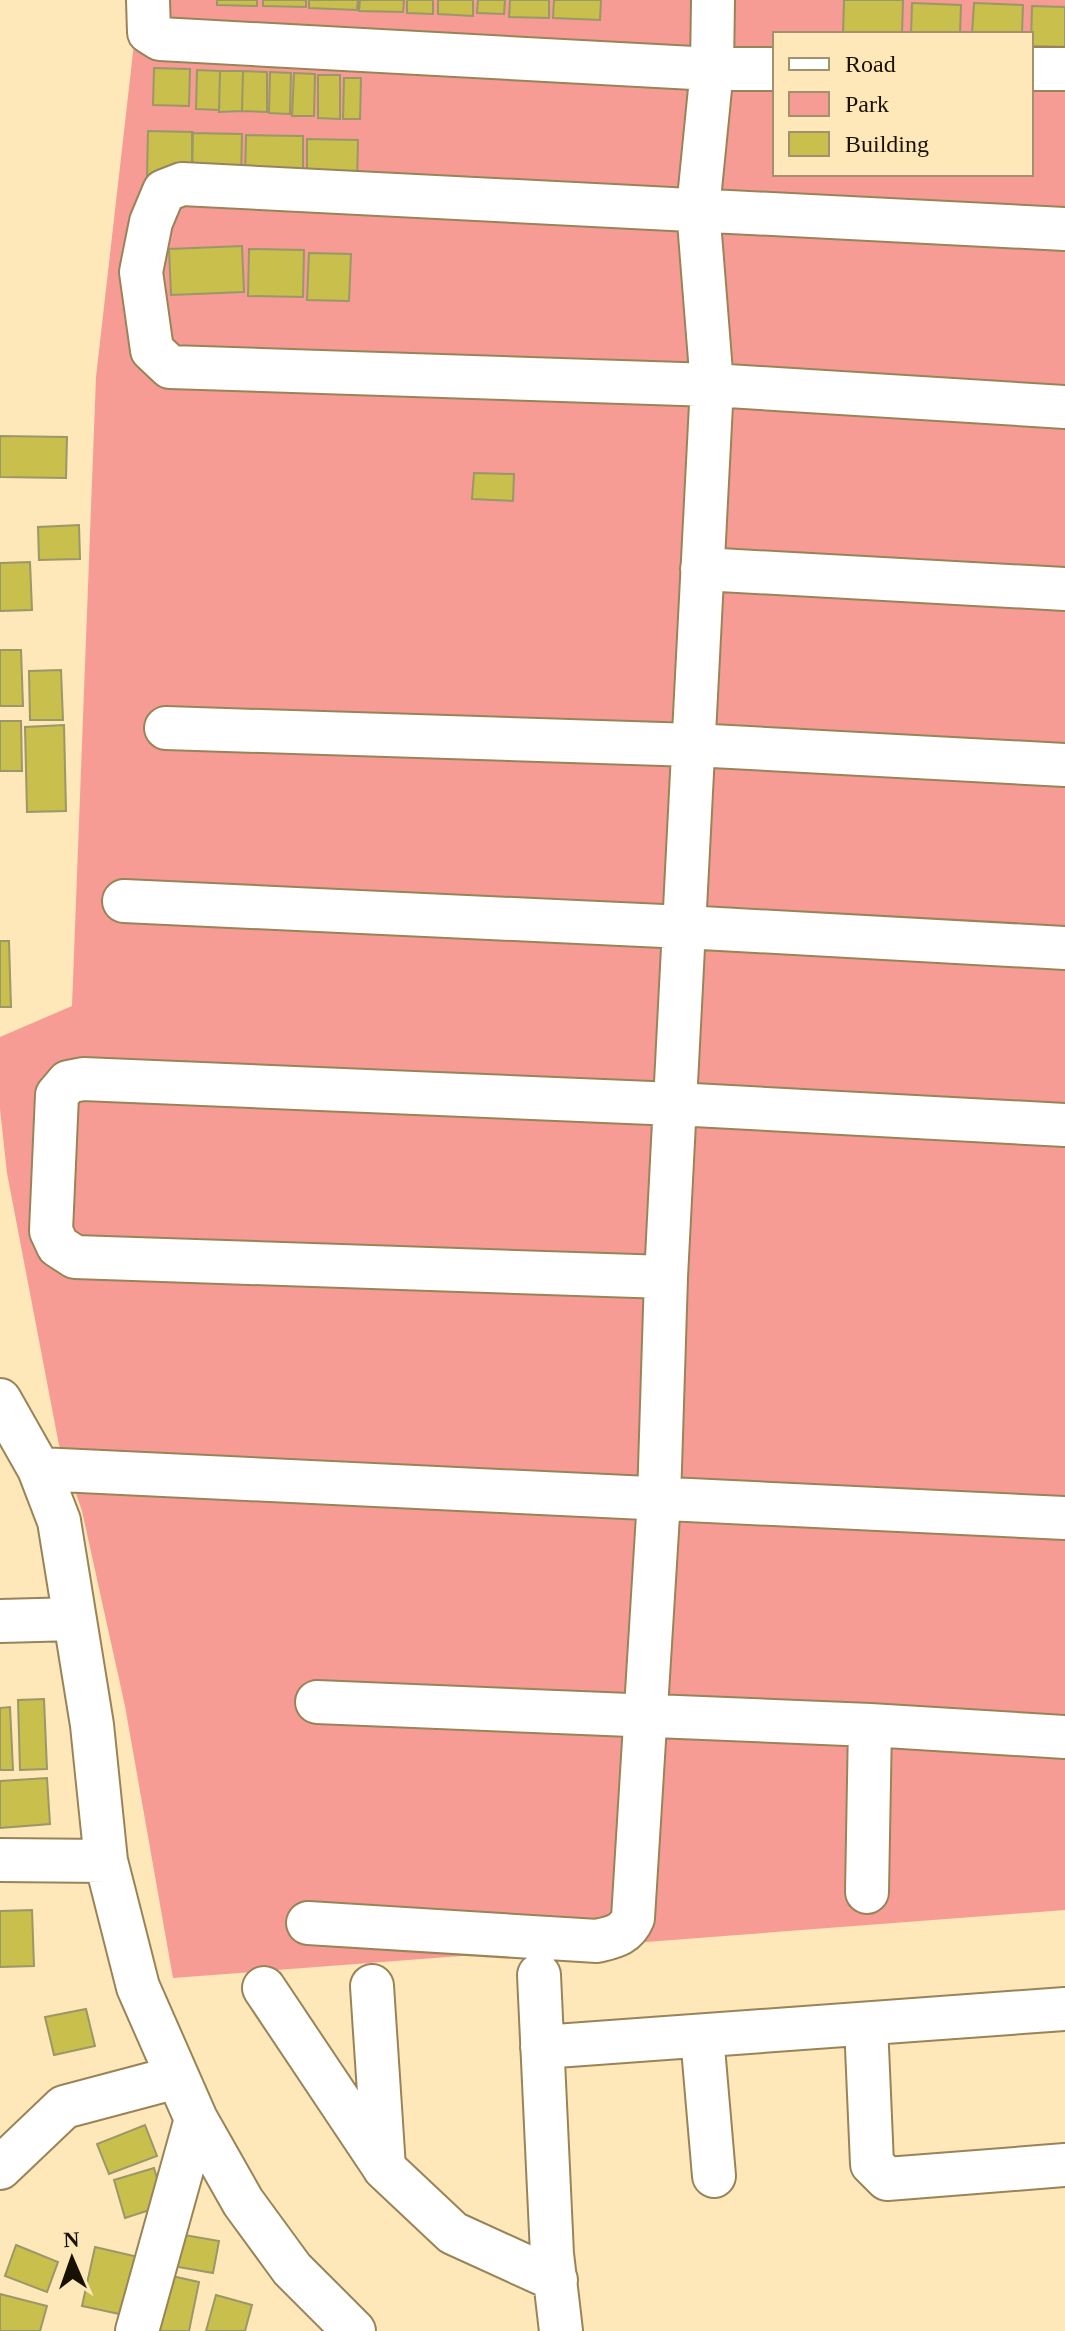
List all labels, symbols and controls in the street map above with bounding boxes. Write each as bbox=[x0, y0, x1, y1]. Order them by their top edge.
legend bbox=[773, 32, 1033, 176]
text: Road bbox=[845, 51, 896, 77]
text: Park bbox=[845, 91, 889, 117]
text: Building bbox=[845, 131, 929, 157]
north arrow bbox=[32, 2219, 112, 2299]
text: N bbox=[63, 2227, 80, 2252]

